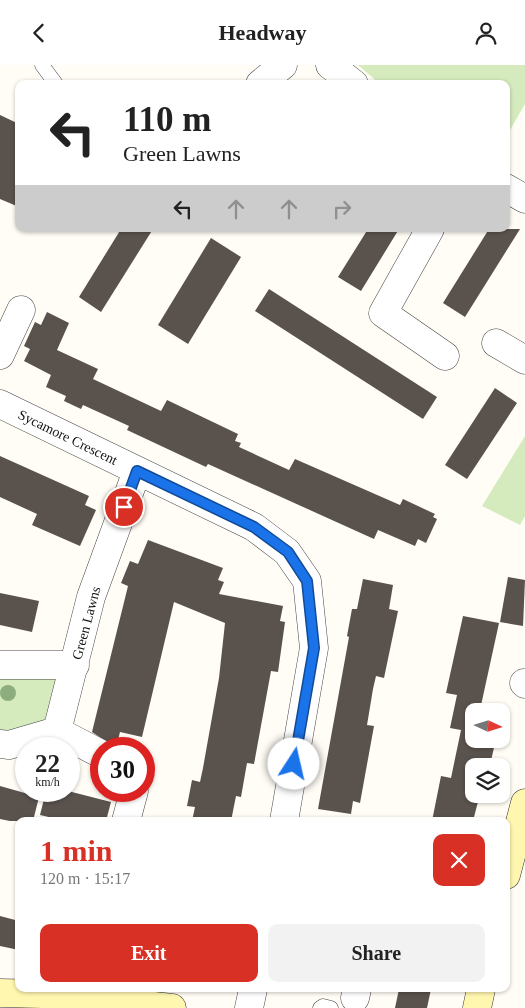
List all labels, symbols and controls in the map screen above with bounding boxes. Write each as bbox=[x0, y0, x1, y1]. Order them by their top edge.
icon: back bbox=[25, 19, 53, 47]
icon: person bbox=[472, 19, 500, 47]
text: Headway bbox=[219, 20, 307, 45]
icon: left bbox=[40, 100, 105, 165]
text: 110 m bbox=[123, 100, 211, 139]
text: Green Lawns bbox=[123, 141, 241, 166]
icon: left bbox=[169, 195, 197, 223]
icon: ahead bbox=[222, 195, 250, 223]
icon: ahead bbox=[275, 195, 303, 223]
icon: right bbox=[328, 195, 356, 223]
street label: Sycamore Crescent bbox=[16, 407, 120, 468]
pin bbox=[103, 486, 145, 528]
icon: arrive bbox=[110, 493, 138, 521]
street label: Green Lawns bbox=[70, 585, 103, 661]
north arrow bbox=[465, 703, 510, 747]
map controls bbox=[465, 703, 510, 803]
speed limit sign: 30 bbox=[90, 737, 155, 802]
position arrow bbox=[267, 737, 319, 789]
text: 22 bbox=[35, 750, 60, 777]
button: layers bbox=[465, 758, 510, 803]
text: km/h bbox=[35, 775, 60, 789]
text: 1 min bbox=[40, 834, 113, 867]
button: close bbox=[433, 834, 485, 886]
text: 120 m · 15:17 bbox=[40, 870, 130, 887]
button: Exit bbox=[40, 924, 258, 982]
button: Share bbox=[268, 924, 485, 982]

